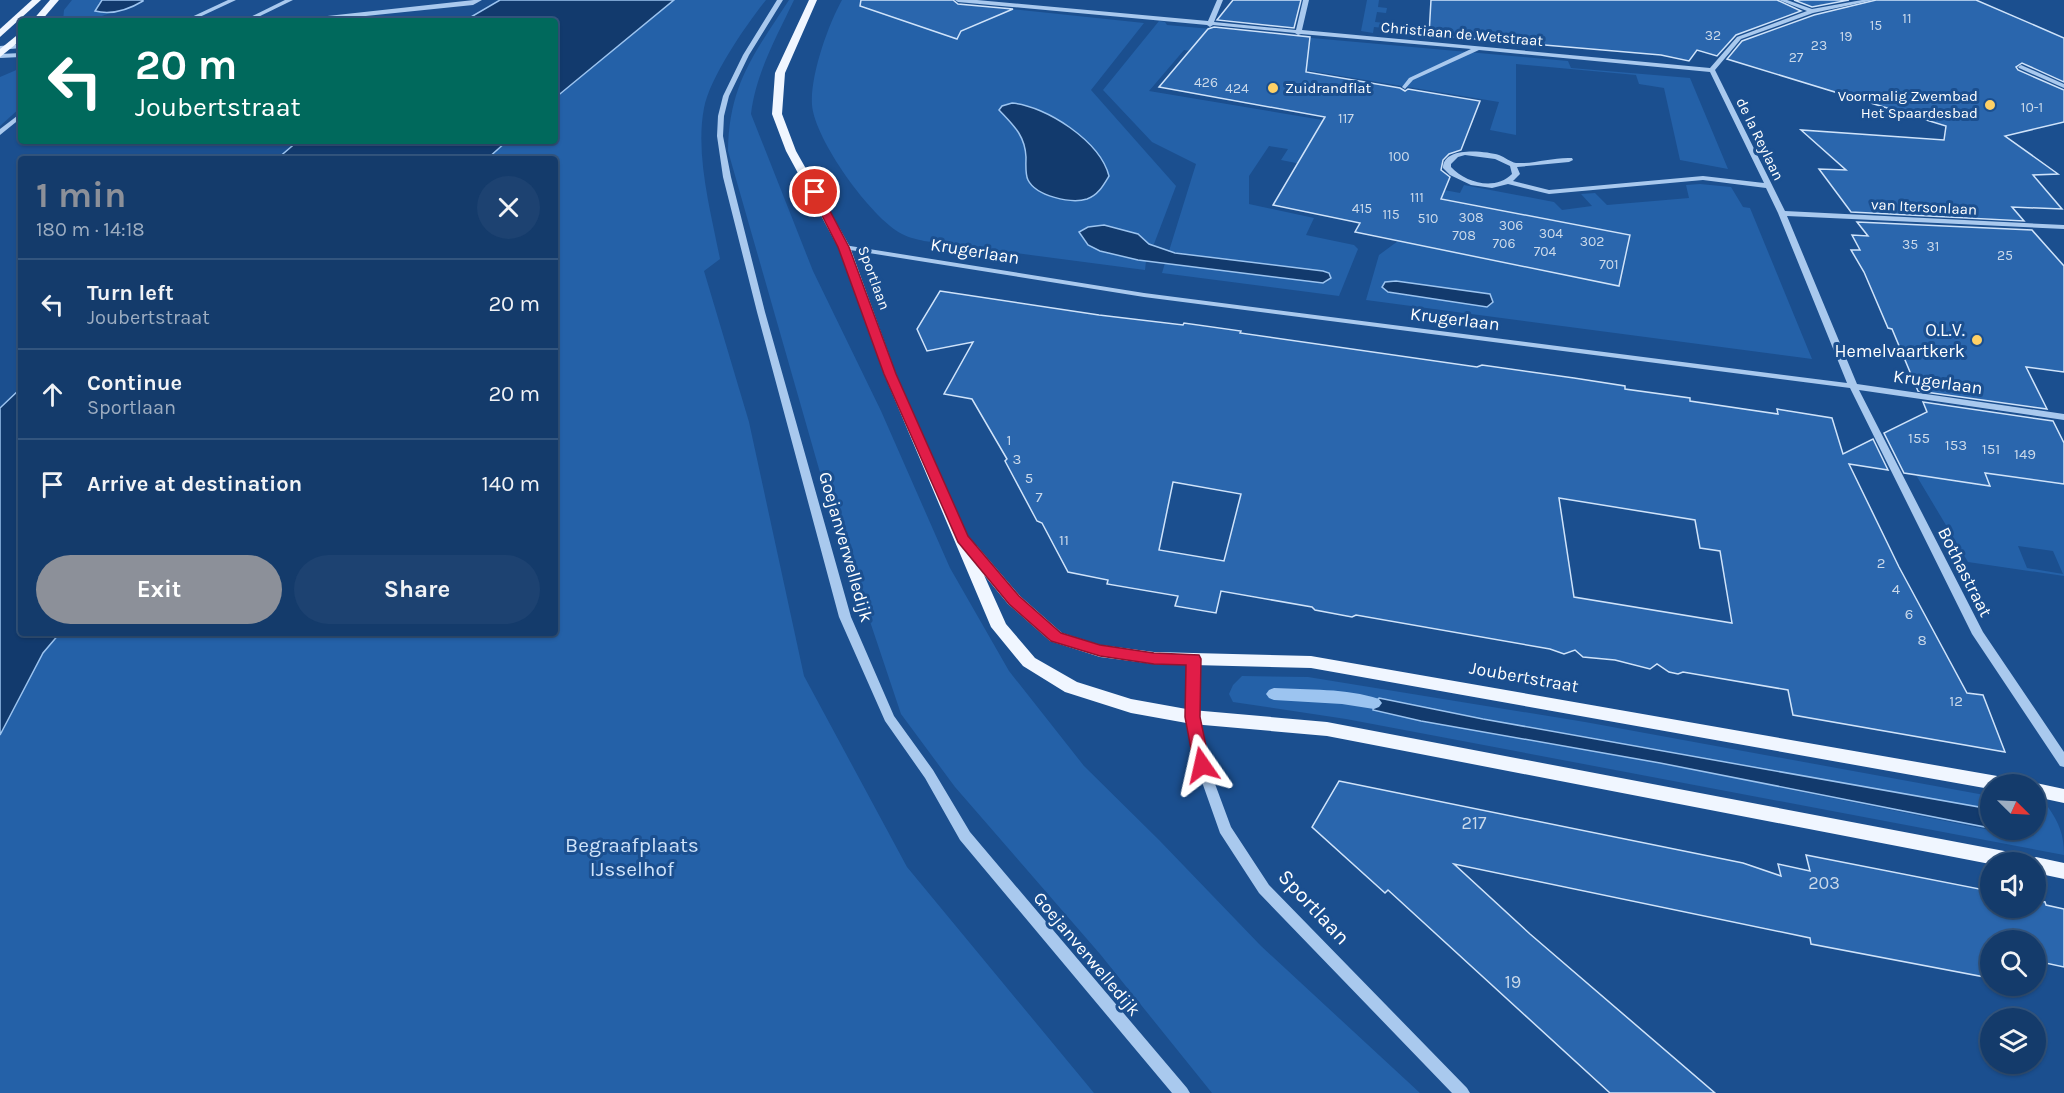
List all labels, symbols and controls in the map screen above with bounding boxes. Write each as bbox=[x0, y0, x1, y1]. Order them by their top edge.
house number: 11 bbox=[1902, 10, 1912, 27]
house number: 15 bbox=[1870, 17, 1882, 34]
street label: Christiaan de Wetstraat bbox=[1380, 18, 1544, 50]
house number: 32 bbox=[1705, 27, 1721, 44]
house number: 19 bbox=[1840, 28, 1852, 45]
house number: 23 bbox=[1811, 37, 1827, 54]
text: 20 m bbox=[135, 40, 237, 90]
icon: left bbox=[36, 42, 114, 120]
house number: 27 bbox=[1789, 49, 1804, 66]
house number: 426 bbox=[1194, 74, 1218, 91]
place label: Zuidrandflat bbox=[1285, 79, 1372, 97]
house number: 424 bbox=[1225, 80, 1249, 97]
marker: Zuidrandflat bbox=[1266, 81, 1280, 95]
place label: Voormalig Zwembad Het Spaardesbad bbox=[1838, 87, 1978, 122]
text: Joubertstraat bbox=[135, 91, 301, 123]
street label: de la Reylaan bbox=[1732, 95, 1788, 183]
marker: Voormalig Zwembad Het Spaardesbad bbox=[1983, 98, 1997, 112]
house number: 10-1 bbox=[2021, 99, 2043, 116]
house number: 117 bbox=[1338, 110, 1354, 127]
house number: 100 bbox=[1388, 148, 1410, 165]
pin bbox=[789, 166, 840, 217]
text: 1 min bbox=[36, 174, 126, 216]
icon: arrive bbox=[798, 175, 831, 208]
button: close bbox=[477, 176, 540, 239]
house number: 111 bbox=[1410, 189, 1424, 206]
street label: van Itersonlaan bbox=[1870, 195, 1978, 219]
house number: 415 bbox=[1352, 200, 1372, 217]
house number: 115 bbox=[1382, 206, 1400, 223]
house number: 308 bbox=[1458, 209, 1484, 226]
house number: 510 bbox=[1418, 210, 1438, 227]
house number: 306 bbox=[1499, 217, 1523, 234]
text: 180 m · 14:18 bbox=[36, 218, 145, 241]
house number: 304 bbox=[1539, 225, 1563, 242]
house number: 708 bbox=[1452, 227, 1476, 244]
street label: Krugerlaan bbox=[929, 233, 1021, 269]
house number: 302 bbox=[1580, 233, 1604, 250]
house number: 706 bbox=[1493, 235, 1515, 252]
house number: 35 bbox=[1902, 236, 1918, 253]
house number: 31 bbox=[1927, 238, 1939, 255]
house number: 704 bbox=[1534, 243, 1557, 260]
street label: Sportlaan bbox=[854, 244, 894, 312]
house number: 25 bbox=[1997, 247, 2013, 264]
house number: 701 bbox=[1599, 256, 1619, 273]
text: Turn left bbox=[87, 280, 174, 306]
icon: left bbox=[36, 288, 69, 321]
text: 20 m bbox=[488, 291, 540, 317]
street label: Krugerlaan bbox=[1409, 303, 1501, 335]
text: Joubertstraat bbox=[87, 306, 210, 329]
place label: O.L.V. Hemelvaartkerk bbox=[1834, 319, 1965, 362]
marker: O.L.V. Hemelvaartkerk bbox=[1970, 333, 1984, 347]
street label: Krugerlaan bbox=[1892, 365, 1984, 399]
text: Continue bbox=[87, 370, 182, 396]
icon: ahead bbox=[36, 378, 69, 411]
text: 20 m bbox=[488, 381, 540, 407]
text: Sportlaan bbox=[87, 396, 176, 419]
house number: 155 bbox=[1908, 429, 1930, 447]
house number: 1 bbox=[1007, 431, 1011, 449]
house number: 153 bbox=[1945, 436, 1967, 454]
house number: 151 bbox=[1982, 440, 2000, 458]
house number: 149 bbox=[2014, 445, 2036, 463]
house number: 3 bbox=[1013, 450, 1021, 468]
icon: arrive bbox=[36, 468, 69, 501]
street label: Goejanverwelledijk bbox=[814, 469, 878, 625]
house number: 5 bbox=[1025, 469, 1033, 487]
text: Arrive at destination bbox=[87, 471, 302, 497]
text: 140 m bbox=[482, 471, 540, 497]
house number: 7 bbox=[1035, 488, 1043, 506]
street label: Bothastraat bbox=[1933, 523, 1997, 621]
house number: 11 bbox=[1059, 531, 1069, 549]
house number: 2 bbox=[1877, 554, 1885, 572]
button: Exit bbox=[36, 555, 282, 624]
button: Share bbox=[294, 555, 540, 624]
house number: 4 bbox=[1892, 580, 1901, 598]
house number: 6 bbox=[1905, 605, 1913, 623]
house number: 8 bbox=[1917, 631, 1927, 649]
street label: Joubertstraat bbox=[1468, 657, 1581, 697]
house number: 12 bbox=[1949, 692, 1963, 710]
position arrow bbox=[1170, 733, 1234, 797]
north arrow bbox=[1980, 774, 2046, 840]
map controls bbox=[1980, 774, 2046, 1074]
house number: 217 bbox=[1462, 812, 1487, 834]
park label: Begraafplaats IJsselhof bbox=[565, 833, 699, 881]
button: sound bbox=[1980, 852, 2046, 918]
street label: Sportlaan bbox=[1273, 865, 1355, 949]
house number: 203 bbox=[1808, 872, 1840, 894]
street label: Goejanverwelledijk bbox=[1029, 887, 1145, 1021]
button: search bbox=[1980, 930, 2046, 996]
house number: 19 bbox=[1505, 971, 1521, 993]
button: layers bbox=[1980, 1008, 2046, 1074]

